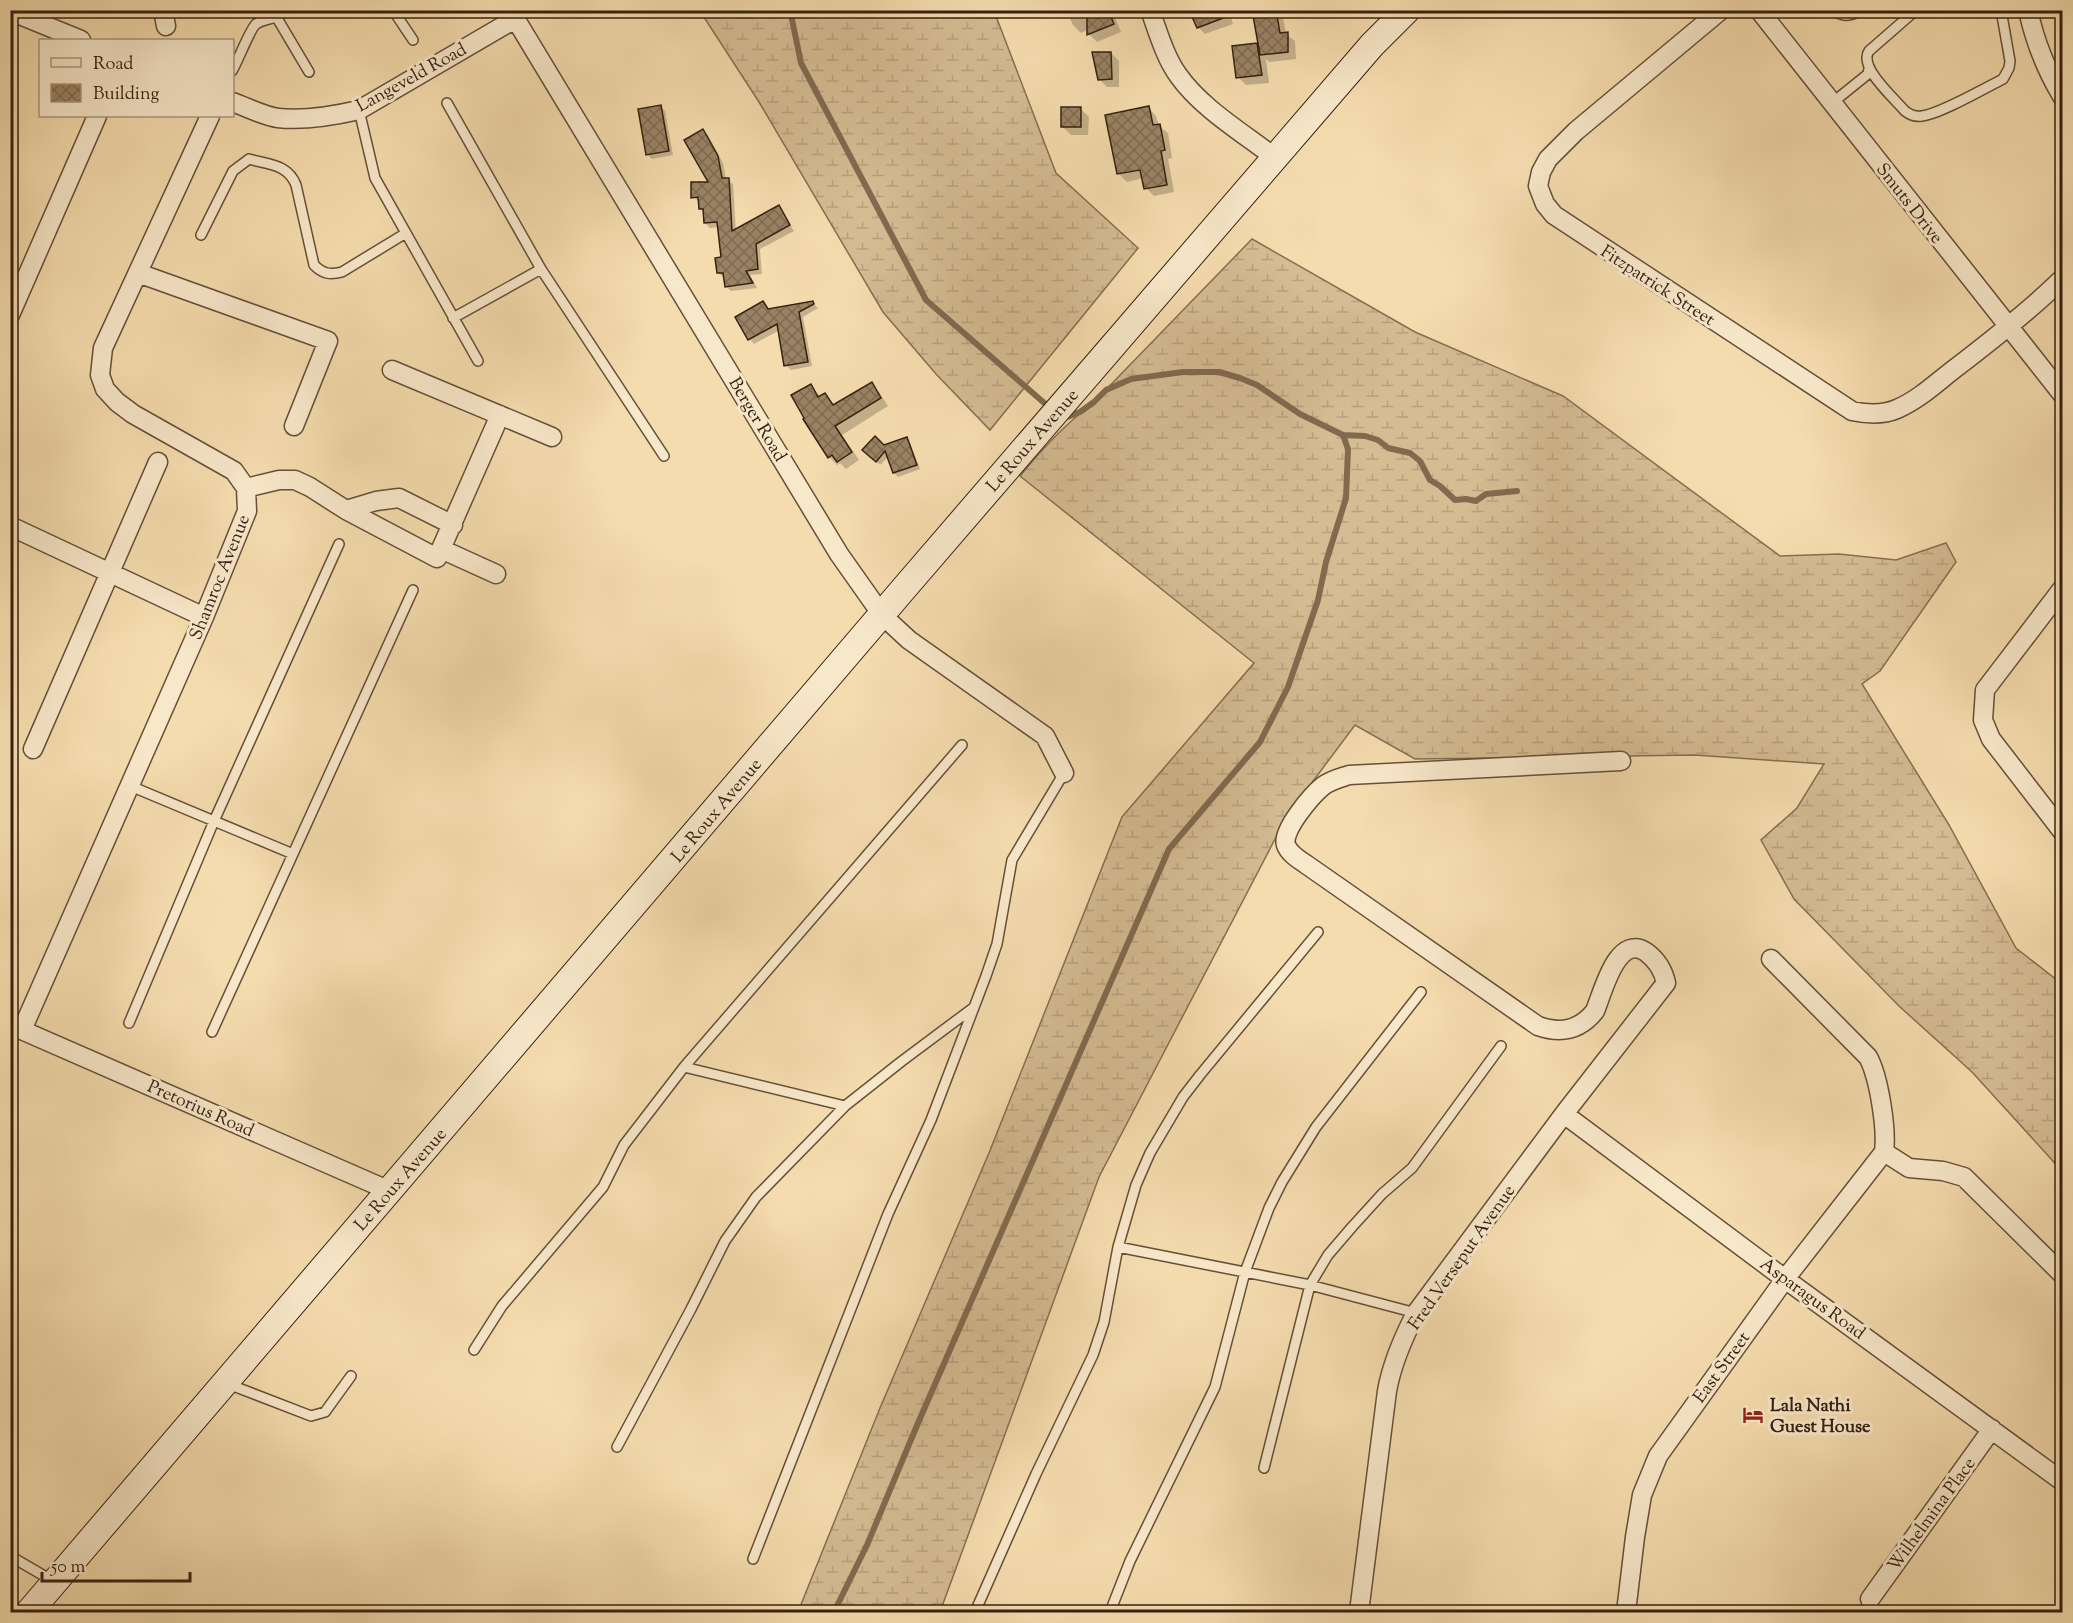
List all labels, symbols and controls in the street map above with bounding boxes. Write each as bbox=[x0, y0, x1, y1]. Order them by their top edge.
street label: Langeveld Road bbox=[352, 38, 472, 120]
legend bbox=[39, 39, 234, 117]
text: Road bbox=[93, 52, 133, 78]
text: Building bbox=[93, 82, 159, 108]
street label: Smuts Drive bbox=[1869, 158, 1948, 250]
street label: Fitzpatrick Street bbox=[1595, 240, 1719, 333]
street label: Berger Road bbox=[721, 373, 792, 467]
street label: Le Roux Avenue bbox=[981, 384, 1086, 499]
street label: Shamroc Avenue bbox=[184, 511, 258, 644]
street label: Le Roux Avenue bbox=[666, 753, 769, 869]
street label: Pretorius Road bbox=[143, 1075, 258, 1145]
street label: Le Roux Avenue bbox=[349, 1123, 454, 1238]
street label: Fred Verseput Avenue bbox=[1403, 1180, 1523, 1336]
street label: Asparagus Road bbox=[1754, 1252, 1870, 1347]
street label: East Street bbox=[1688, 1327, 1757, 1409]
place label: Lala Nathi Guest House bbox=[1770, 1394, 1871, 1441]
hotel icon: Lala Nathi Guest House bbox=[1741, 1403, 1765, 1427]
street label: Wilhelmina Place bbox=[1882, 1453, 1983, 1578]
scale bar bbox=[42, 1545, 190, 1583]
text: 50 m bbox=[50, 1555, 86, 1581]

